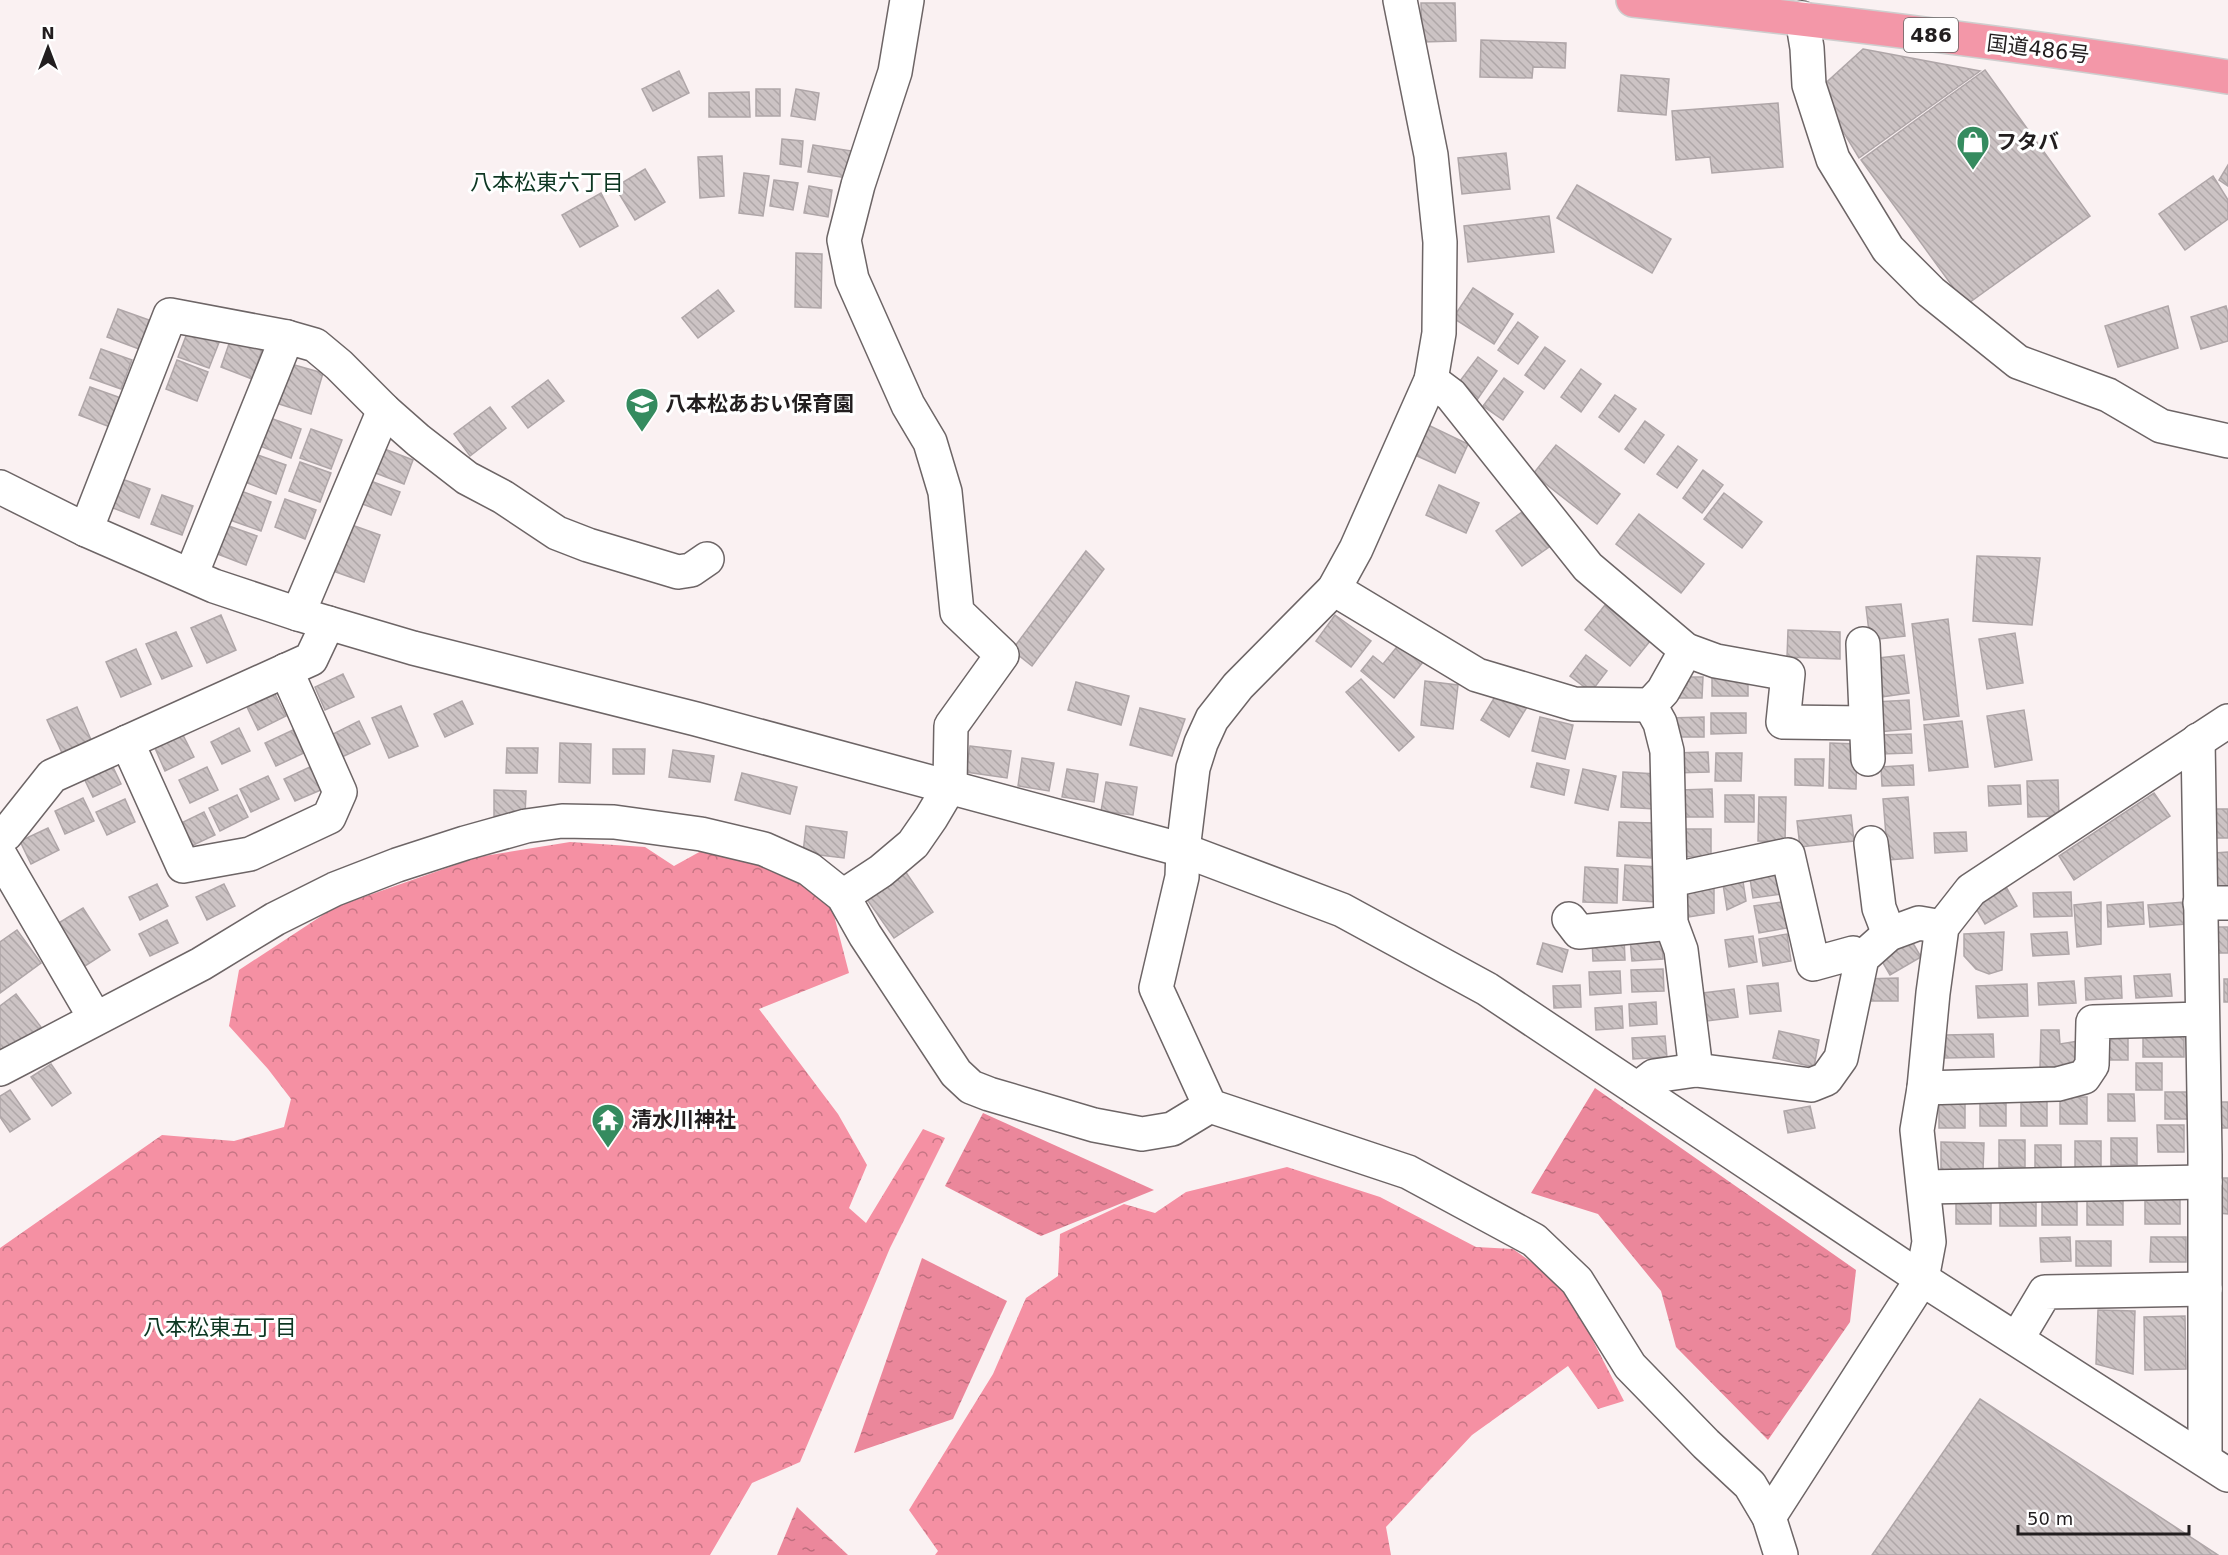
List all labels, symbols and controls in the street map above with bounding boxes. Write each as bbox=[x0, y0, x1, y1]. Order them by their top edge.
north arrow bbox=[18, 18, 78, 78]
road number: 486 bbox=[1904, 18, 1958, 52]
text: N bbox=[41, 24, 55, 43]
street label: 国道486号 bbox=[1985, 31, 2091, 67]
shop icon: フタバ bbox=[1955, 124, 1991, 171]
place label: フタバ bbox=[1996, 130, 2059, 154]
district label: 八本松東六丁目 bbox=[470, 170, 624, 195]
school or university icon: 八本松あおい保育園 bbox=[624, 386, 660, 433]
place label: 八本松あおい保育園 bbox=[665, 392, 854, 416]
temple icon: 清水川神社 bbox=[590, 1102, 626, 1149]
place label: 清水川神社 bbox=[631, 1108, 736, 1132]
district label: 八本松東五丁目 bbox=[143, 1315, 297, 1340]
scale bar bbox=[2018, 1498, 2189, 1536]
text: 50 m bbox=[2027, 1508, 2073, 1529]

